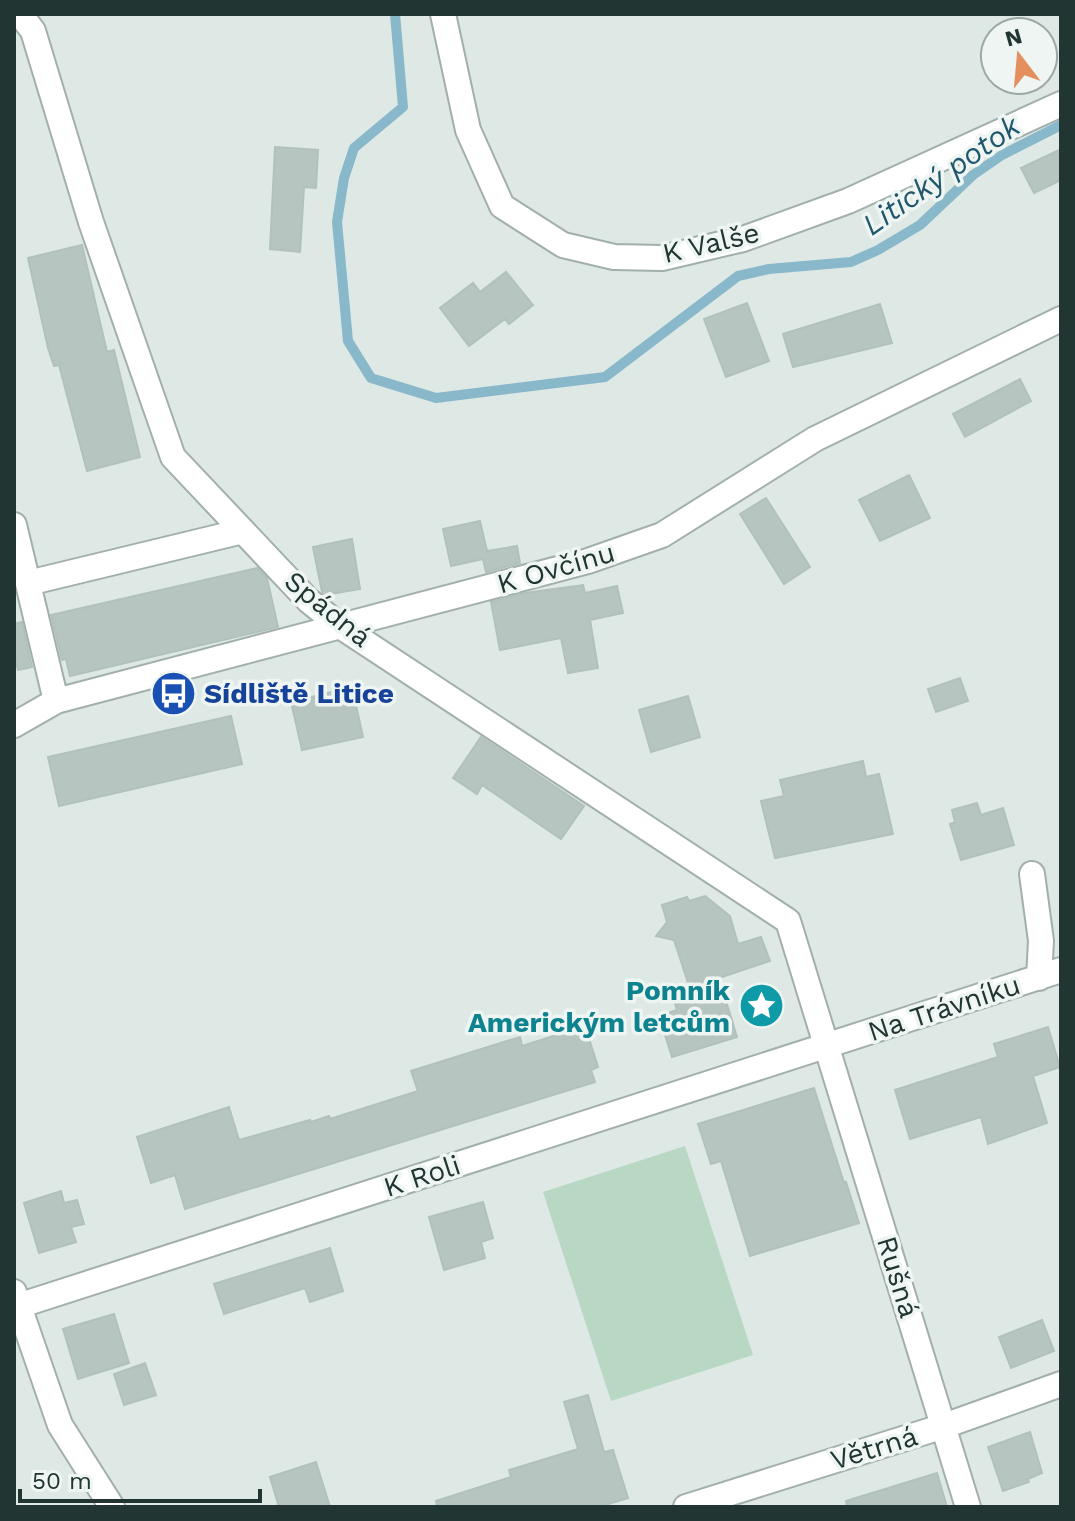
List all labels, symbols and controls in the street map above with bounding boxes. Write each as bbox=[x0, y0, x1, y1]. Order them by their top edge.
north arrow bbox=[979, 16, 1059, 96]
text: N bbox=[1002, 23, 1025, 52]
water label: Litický potok bbox=[856, 107, 1028, 242]
street label: K Valše bbox=[659, 216, 763, 270]
street label: K Ovčínu bbox=[493, 535, 619, 601]
street label: Spádná bbox=[278, 564, 378, 654]
bus stop icon: Sídliště Litice bbox=[149, 669, 197, 717]
place label: Sídliště Litice bbox=[204, 677, 394, 710]
street label: Na Trávníku bbox=[864, 968, 1024, 1048]
place label: Pomník Americkým letcům bbox=[468, 974, 731, 1039]
place icon: Pomník Americkým letcům bbox=[737, 982, 785, 1030]
street label: K Roli bbox=[380, 1148, 464, 1204]
street label: Rušná bbox=[870, 1232, 926, 1322]
street label: Větrná bbox=[827, 1419, 921, 1477]
scale bar bbox=[20, 1453, 260, 1503]
text: 50 m bbox=[32, 1467, 92, 1495]

